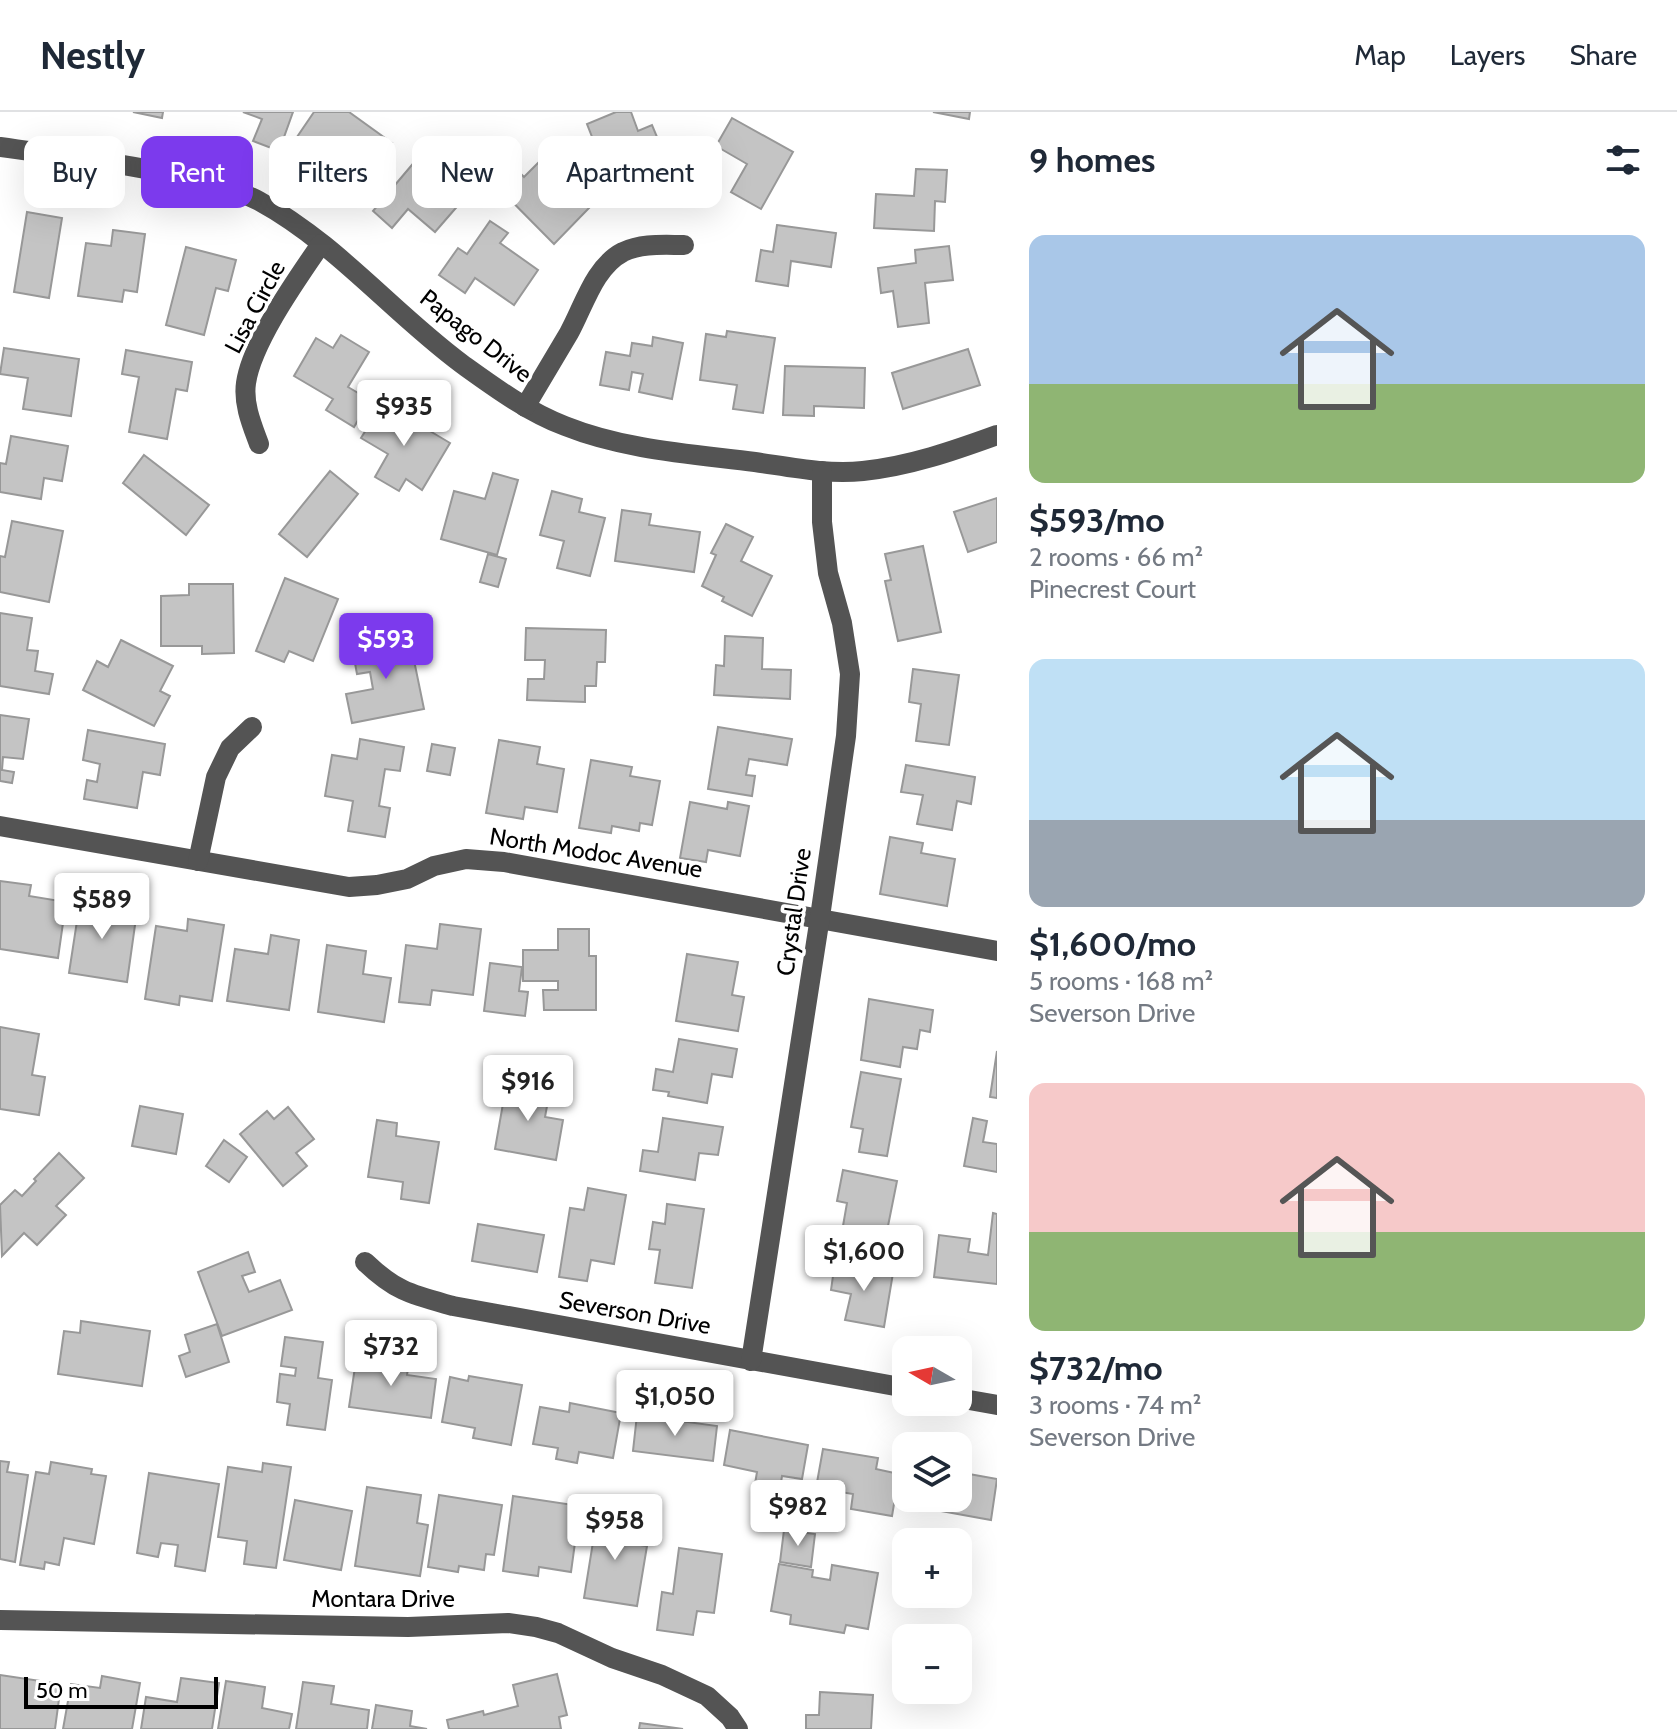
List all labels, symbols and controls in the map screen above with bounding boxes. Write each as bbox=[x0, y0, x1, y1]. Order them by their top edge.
text: Nestly bbox=[40, 32, 145, 79]
text: Map bbox=[1354, 38, 1406, 72]
text: Layers bbox=[1450, 38, 1525, 72]
text: Share bbox=[1569, 38, 1637, 72]
chip: Buy bbox=[24, 136, 125, 208]
chip: Rent bbox=[141, 136, 253, 208]
chip: Filters bbox=[269, 136, 396, 208]
chip: New bbox=[412, 136, 522, 208]
chip: Apartment bbox=[538, 136, 722, 208]
icon: filters bbox=[1601, 138, 1645, 182]
text: 9 homes bbox=[1029, 139, 1155, 181]
street label: Lisa Circle bbox=[218, 256, 291, 358]
street label: Papago Drive bbox=[415, 283, 538, 388]
icon: home bbox=[1265, 287, 1409, 431]
pin: $935 bbox=[357, 380, 451, 448]
text: $935 bbox=[375, 390, 433, 422]
text: $593/mo bbox=[1029, 499, 1165, 541]
text: 2 rooms · 66 m² bbox=[1029, 541, 1203, 573]
text: Pinecrest Court bbox=[1029, 573, 1196, 605]
pin: $593 bbox=[339, 613, 433, 681]
text: $593 bbox=[357, 623, 415, 655]
icon: home bbox=[1265, 711, 1409, 855]
street label: North Modoc Avenue bbox=[488, 821, 705, 884]
street label: Crystal Drive bbox=[770, 846, 817, 978]
pin: $589 bbox=[55, 873, 149, 941]
text: $589 bbox=[72, 883, 132, 915]
text: $1,600/mo bbox=[1029, 923, 1196, 965]
text: 5 rooms · 168 m² bbox=[1029, 965, 1213, 997]
text: Severson Drive bbox=[1029, 997, 1195, 1029]
pin: $916 bbox=[481, 1055, 575, 1123]
text: $916 bbox=[501, 1065, 555, 1097]
icon: home bbox=[1265, 1135, 1409, 1279]
pin: $1,600 bbox=[799, 1225, 929, 1293]
text: $1,600 bbox=[823, 1235, 905, 1267]
street label: Severson Drive bbox=[557, 1285, 713, 1340]
pin: $732 bbox=[344, 1320, 438, 1388]
text: $732 bbox=[363, 1330, 419, 1362]
north arrow bbox=[892, 1336, 972, 1416]
map controls bbox=[892, 1336, 972, 1704]
text: $732/mo bbox=[1029, 1347, 1163, 1389]
pin: $1,050 bbox=[610, 1370, 740, 1438]
text: $1,050 bbox=[634, 1380, 716, 1412]
text: 3 rooms · 74 m² bbox=[1029, 1389, 1201, 1421]
text: Severson Drive bbox=[1029, 1421, 1195, 1453]
button: layers bbox=[892, 1432, 972, 1512]
pin: $982 bbox=[751, 1480, 845, 1548]
text: $982 bbox=[768, 1490, 828, 1522]
pin: $958 bbox=[568, 1494, 662, 1562]
text: $958 bbox=[585, 1504, 645, 1536]
button: + bbox=[892, 1528, 972, 1608]
street label: Montara Drive bbox=[311, 1584, 455, 1613]
button: − bbox=[892, 1624, 972, 1704]
scale bar bbox=[24, 1673, 218, 1709]
text: 50 m bbox=[36, 1677, 88, 1704]

